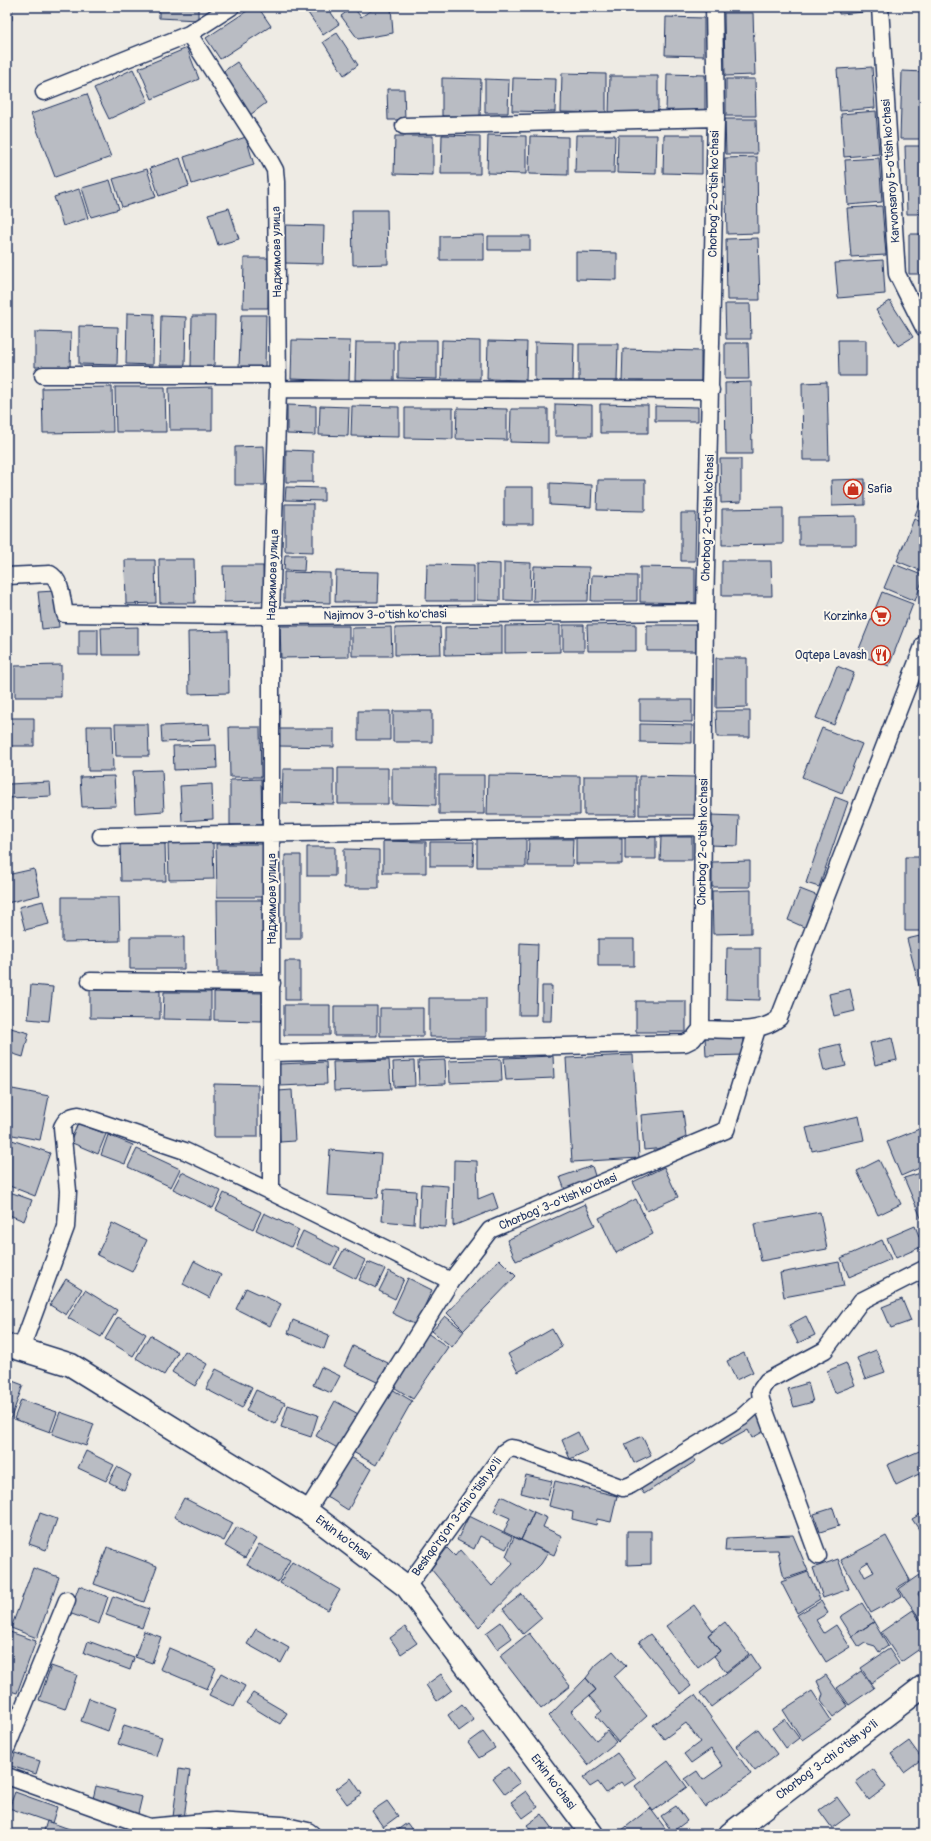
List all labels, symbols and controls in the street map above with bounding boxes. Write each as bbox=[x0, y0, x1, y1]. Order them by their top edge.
street label: Karvonsaroy 5-o'tish ko'chasi bbox=[878, 99, 904, 243]
street label: Chorbog' 2-o'tish ko'chasi bbox=[705, 130, 723, 258]
street label: Наджимова улица bbox=[269, 206, 285, 298]
street label: Chorbog' 2-o'tish ko'chasi bbox=[698, 454, 718, 582]
shop icon: Safia bbox=[842, 478, 864, 500]
place label: Safia bbox=[867, 482, 893, 497]
street label: Наджимова улица bbox=[264, 528, 282, 621]
supermarket icon: Korzinka bbox=[870, 605, 892, 627]
street label: Najimov 3-o'tish ko'chasi bbox=[323, 606, 447, 624]
place label: Korzinka bbox=[823, 609, 867, 624]
restaurant icon: Oqtepa Lavash bbox=[870, 644, 892, 666]
place label: Oqtepa Lavash bbox=[795, 648, 867, 663]
street label: Chorbog' 2-o'tish ko'chasi bbox=[694, 778, 712, 906]
street label: Наджимова улица bbox=[265, 853, 280, 945]
street label: Chorbog' 3-o'tish ko'chasi bbox=[497, 1170, 619, 1234]
street label: Beshqo'rg'on 3-chi o'tish yo'li bbox=[409, 1455, 505, 1579]
street label: Erkin ko'chasi bbox=[312, 1512, 374, 1564]
street label: Chorbog' 3-chi o'tish yo'li bbox=[773, 1717, 881, 1803]
street label: Erkin ko'chasi bbox=[527, 1751, 579, 1813]

